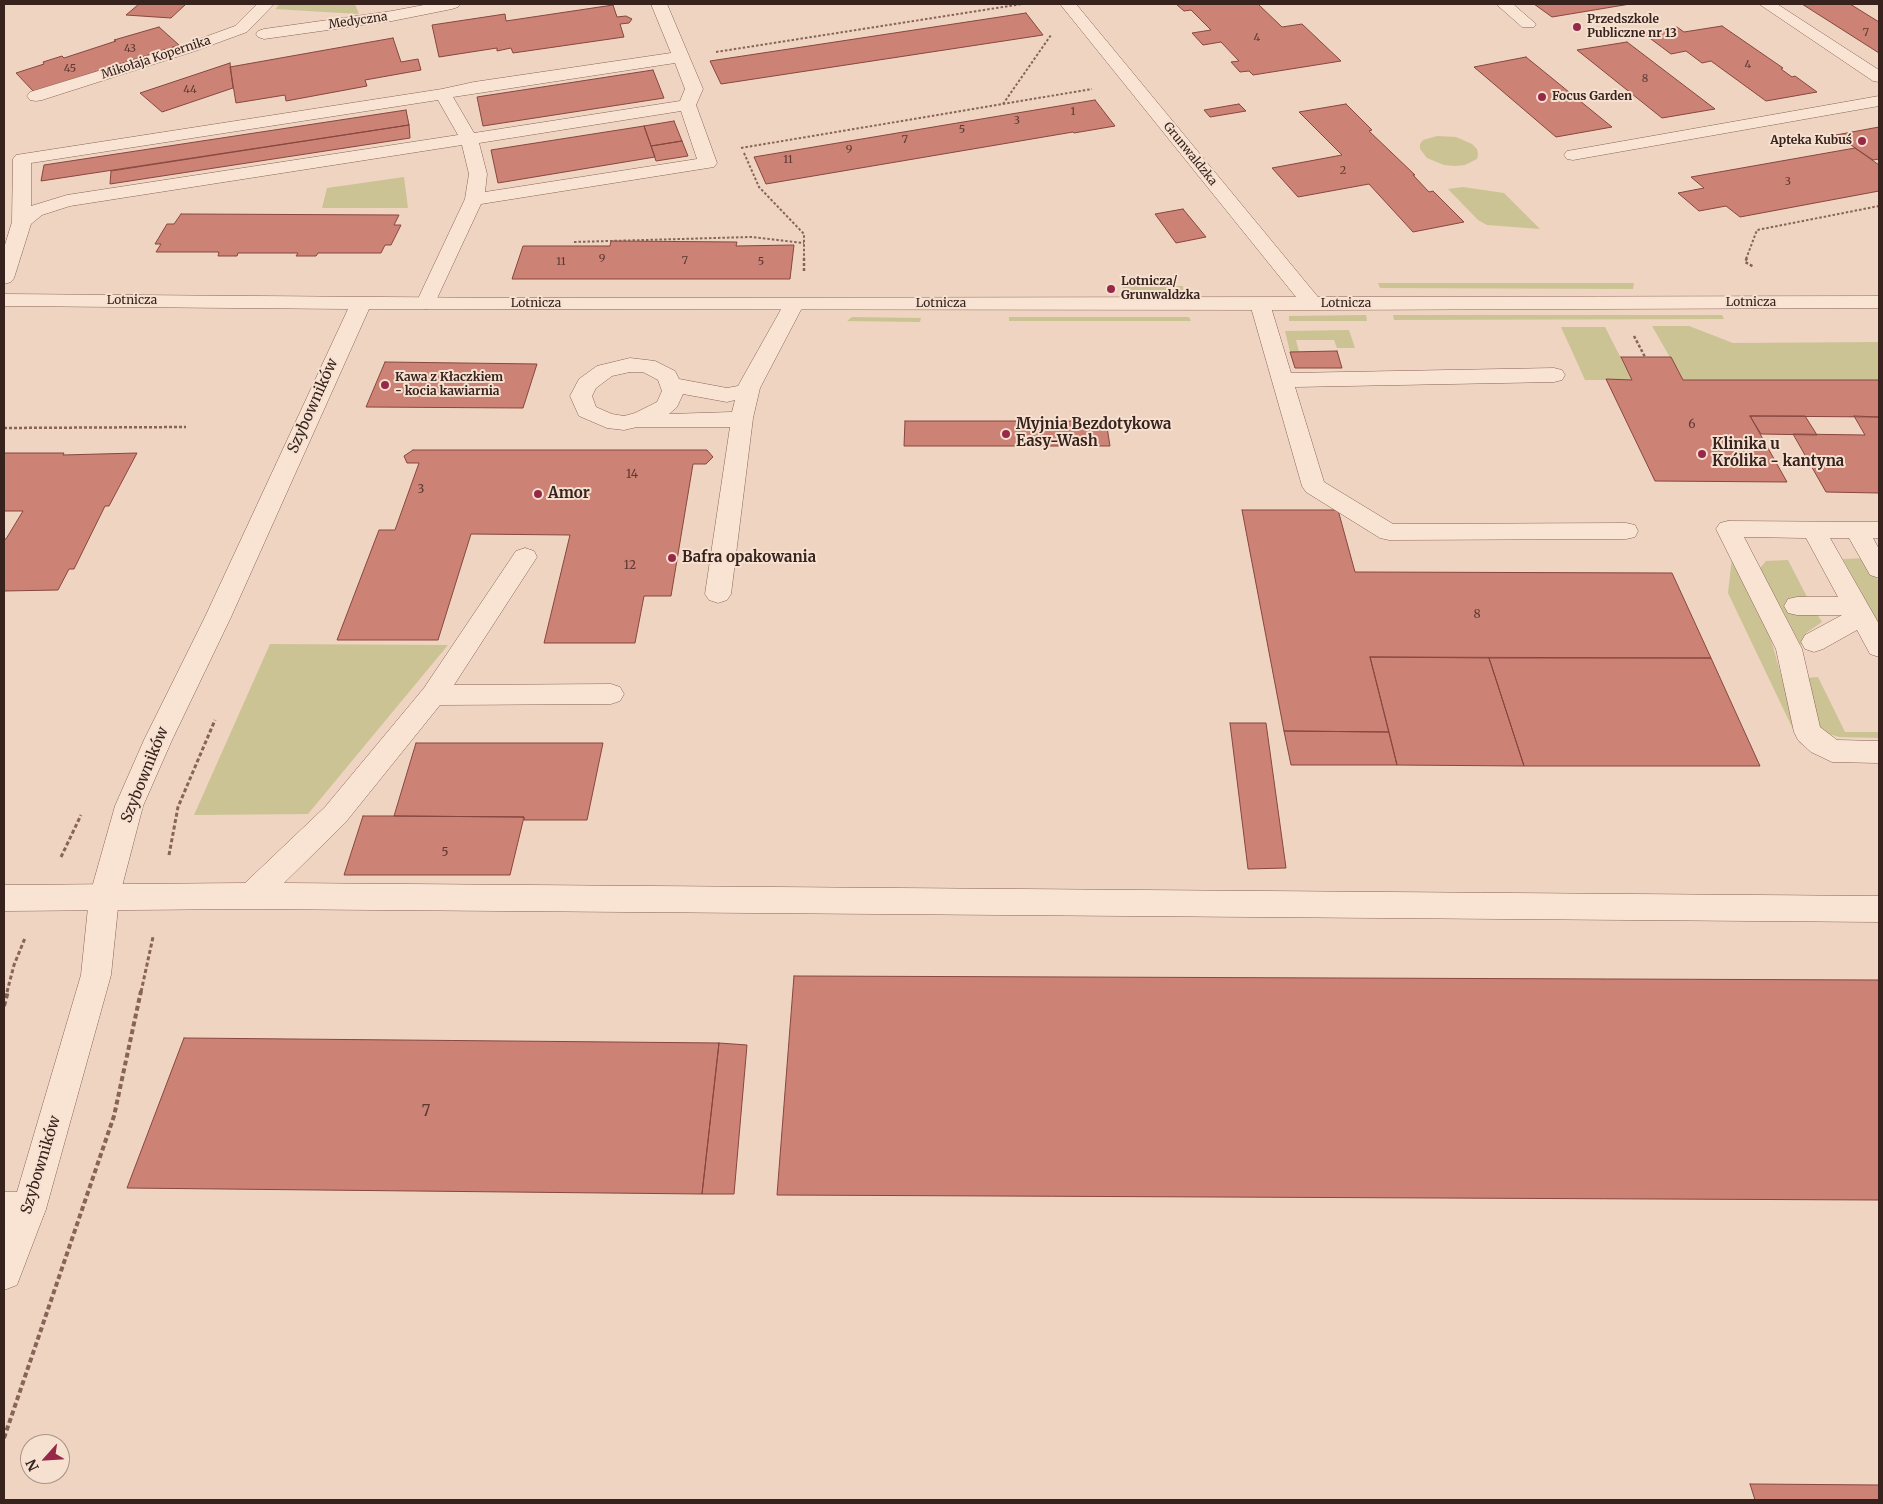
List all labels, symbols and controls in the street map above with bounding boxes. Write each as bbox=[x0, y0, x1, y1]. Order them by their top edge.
street label: Medyczna bbox=[328, 10, 388, 32]
place label: Przedszkole Publiczne nr 13 bbox=[1587, 13, 1677, 41]
marker: Przedszkole Publiczne nr 13 bbox=[1571, 21, 1583, 33]
house number: 7 bbox=[1863, 26, 1869, 40]
house number: 4 bbox=[1254, 31, 1260, 45]
street label: Mikołaja Kopernika bbox=[99, 34, 213, 82]
house number: 43 bbox=[124, 42, 136, 56]
house number: 4 bbox=[1745, 58, 1751, 72]
house number: 45 bbox=[64, 62, 76, 76]
house number: 8 bbox=[1642, 72, 1648, 86]
house number: 44 bbox=[183, 83, 197, 97]
place label: Focus Garden bbox=[1552, 90, 1632, 104]
marker: Focus Garden bbox=[1536, 91, 1548, 103]
house number: 1 bbox=[1071, 105, 1075, 119]
house number: 3 bbox=[1014, 114, 1020, 128]
street label: Grunwaldzka bbox=[1160, 119, 1220, 189]
house number: 5 bbox=[959, 123, 965, 137]
house number: 7 bbox=[902, 133, 908, 147]
place label: Apteka Kubuś bbox=[1770, 134, 1852, 148]
marker: Apteka Kubuś bbox=[1856, 135, 1868, 147]
house number: 9 bbox=[846, 143, 852, 157]
house number: 11 bbox=[783, 153, 793, 167]
house number: 2 bbox=[1340, 164, 1346, 178]
house number: 3 bbox=[1785, 175, 1791, 189]
house number: 9 bbox=[599, 252, 605, 266]
house number: 7 bbox=[682, 254, 688, 268]
house number: 11 bbox=[556, 255, 566, 269]
house number: 5 bbox=[758, 255, 764, 269]
place label: Lotnicza/ Grunwaldzka bbox=[1121, 275, 1200, 303]
marker: Lotnicza/ Grunwaldzka bbox=[1105, 283, 1117, 295]
street label: Lotnicza bbox=[107, 294, 157, 308]
street label: Lotnicza bbox=[1726, 296, 1776, 310]
street label: Lotnicza bbox=[511, 297, 561, 311]
street label: Lotnicza bbox=[916, 297, 966, 311]
street label: Lotnicza bbox=[1321, 297, 1371, 311]
street label: Szybowników bbox=[284, 356, 342, 456]
place label: Kawa z Kłaczkiem - kocia kawiarnia bbox=[395, 371, 503, 399]
marker: Kawa z Kłaczkiem - kocia kawiarnia bbox=[379, 379, 391, 391]
place label: Myjnia Bezdotykowa Easy-Wash bbox=[1016, 416, 1171, 451]
house number: 6 bbox=[1688, 418, 1696, 432]
marker: Myjnia Bezdotykowa Easy-Wash bbox=[1000, 428, 1012, 440]
place label: Klinika u Królika - kantyna bbox=[1712, 436, 1844, 471]
marker: Klinika u Królika - kantyna bbox=[1696, 448, 1708, 460]
house number: 14 bbox=[626, 468, 638, 482]
house number: 3 bbox=[418, 483, 424, 497]
place label: Amor bbox=[548, 485, 590, 503]
marker: Amor bbox=[532, 488, 544, 500]
place label: Bafra opakowania bbox=[682, 549, 816, 567]
marker: Bafra opakowania bbox=[666, 552, 678, 564]
house number: 12 bbox=[624, 559, 636, 573]
house number: 8 bbox=[1473, 608, 1481, 622]
street label: Szybowników bbox=[118, 724, 172, 826]
house number: 5 bbox=[441, 846, 449, 860]
house number: 7 bbox=[422, 1103, 430, 1121]
street label: Szybowników bbox=[18, 1114, 64, 1216]
north arrow bbox=[20, 1434, 70, 1484]
text: N bbox=[22, 1456, 43, 1474]

